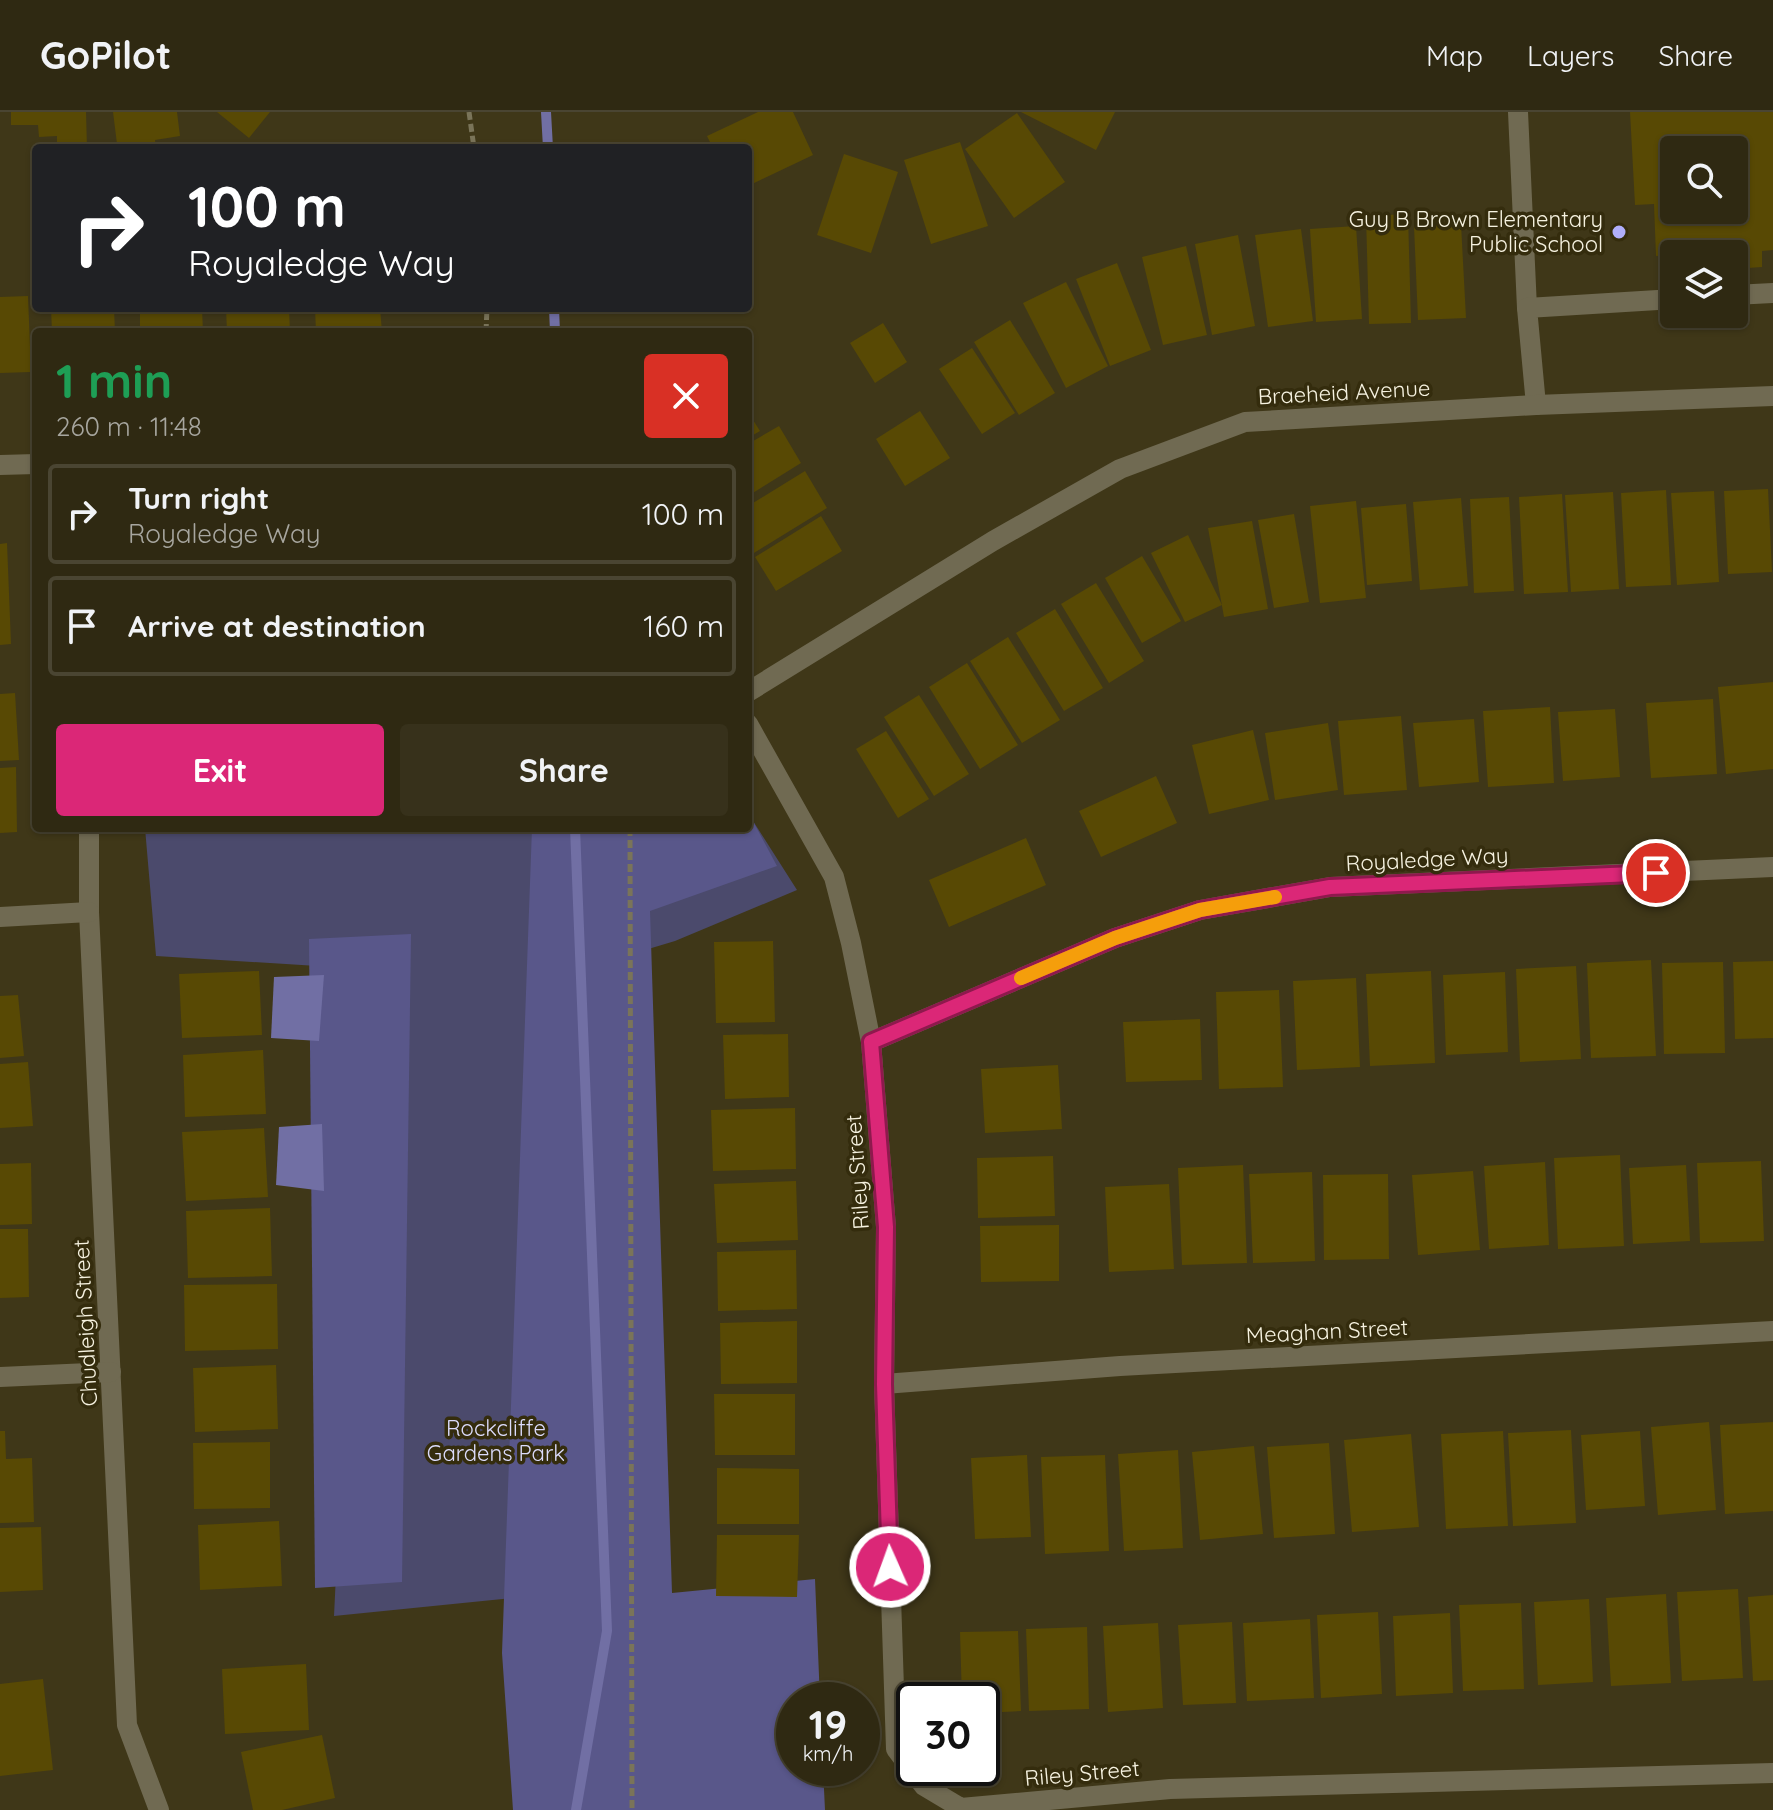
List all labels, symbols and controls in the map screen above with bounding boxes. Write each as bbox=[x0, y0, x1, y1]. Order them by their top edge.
text: GoPilot bbox=[40, 31, 171, 79]
text: Map bbox=[1426, 38, 1483, 73]
text: Layers bbox=[1527, 38, 1614, 73]
text: Share bbox=[1658, 38, 1733, 73]
map controls bbox=[1660, 136, 1748, 328]
button: search bbox=[1660, 136, 1748, 224]
text: 100 m bbox=[188, 171, 346, 241]
icon: right bbox=[56, 176, 160, 280]
place label: Guy B Brown Elementary Public School bbox=[1349, 205, 1603, 258]
marker: Guy B Brown Elementary Public School bbox=[1610, 223, 1628, 241]
text: Royaledge Way bbox=[188, 240, 455, 285]
button: layers bbox=[1660, 240, 1748, 328]
text: 1 min bbox=[56, 350, 172, 410]
button: close bbox=[644, 354, 728, 438]
street label: Braeheid Avenue bbox=[1257, 374, 1431, 410]
text: 260 m · 11:48 bbox=[56, 410, 202, 443]
text: Turn right bbox=[128, 479, 269, 517]
icon: right bbox=[60, 492, 104, 536]
text: 100 m bbox=[642, 495, 724, 533]
text: Royaledge Way bbox=[128, 517, 321, 550]
icon: arrive bbox=[60, 604, 104, 648]
text: Arrive at destination bbox=[128, 607, 426, 645]
text: 160 m bbox=[643, 607, 724, 645]
button: Exit bbox=[56, 724, 384, 816]
button: Share bbox=[400, 724, 728, 816]
pin bbox=[1622, 839, 1690, 907]
street label: Royaledge Way bbox=[1345, 841, 1509, 877]
icon: arrive bbox=[1634, 851, 1678, 895]
street label: Riley Street bbox=[839, 1114, 875, 1230]
street label: Chudleigh Street bbox=[67, 1239, 103, 1407]
street label: Meaghan Street bbox=[1245, 1313, 1409, 1349]
park label: Rockcliffe Gardens Park bbox=[427, 1414, 565, 1467]
position arrow bbox=[848, 1525, 932, 1609]
speed limit sign: 30 bbox=[896, 1682, 1000, 1786]
text: 19 bbox=[809, 1699, 847, 1749]
text: km/h bbox=[803, 1741, 853, 1766]
street label: Riley Street bbox=[1023, 1754, 1141, 1792]

